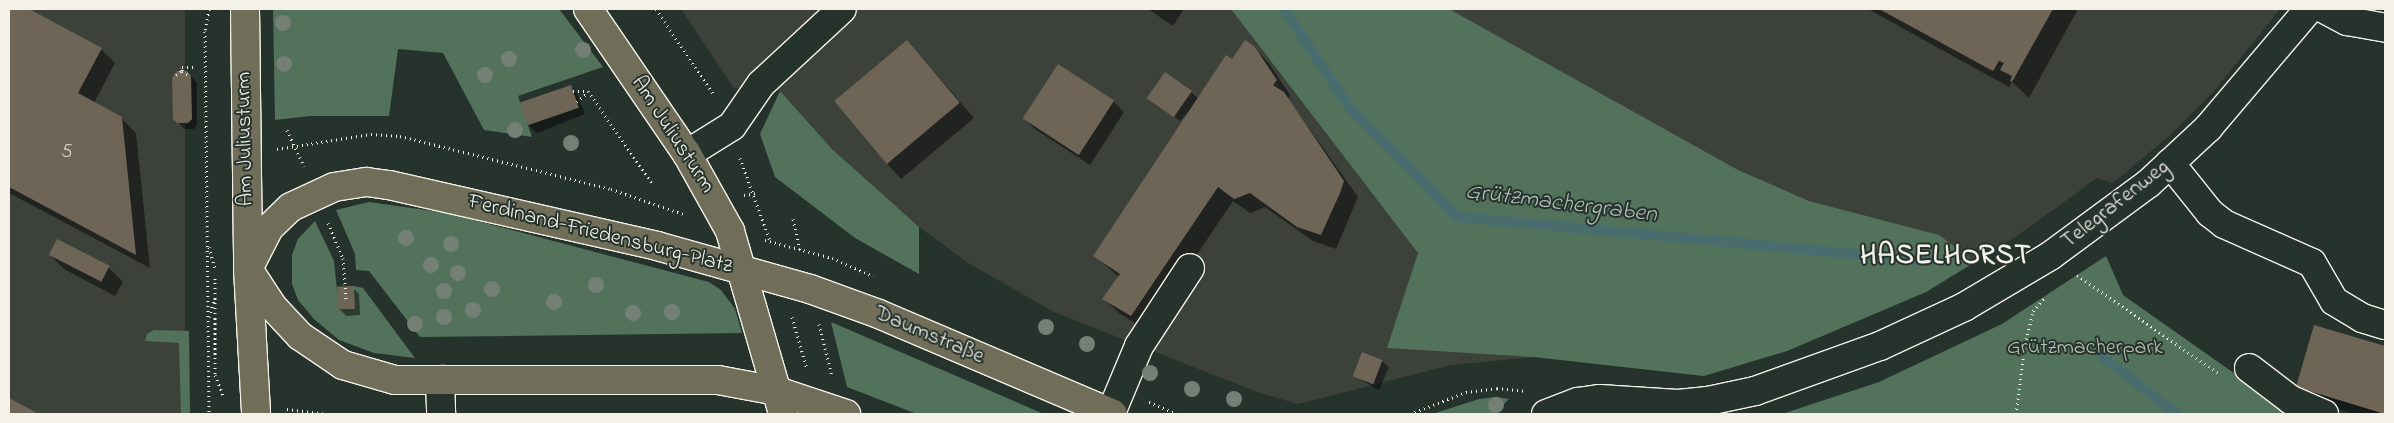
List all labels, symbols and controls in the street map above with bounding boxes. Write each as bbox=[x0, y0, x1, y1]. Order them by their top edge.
street label: Am Juliusturm bbox=[624, 71, 720, 199]
street label: Am Juliusturm bbox=[232, 72, 260, 206]
house number: 5 bbox=[61, 140, 73, 164]
street label: Telegrafenweg bbox=[2057, 155, 2175, 255]
water label: Grützmachergraben bbox=[1464, 178, 1658, 230]
street label: Ferdinand-Friedensburg-Platz bbox=[465, 189, 735, 281]
district label: HASELHORST bbox=[1859, 240, 2033, 274]
street label: Daumstraße bbox=[870, 301, 988, 371]
park label: Grützmacherpark bbox=[2007, 336, 2163, 362]

